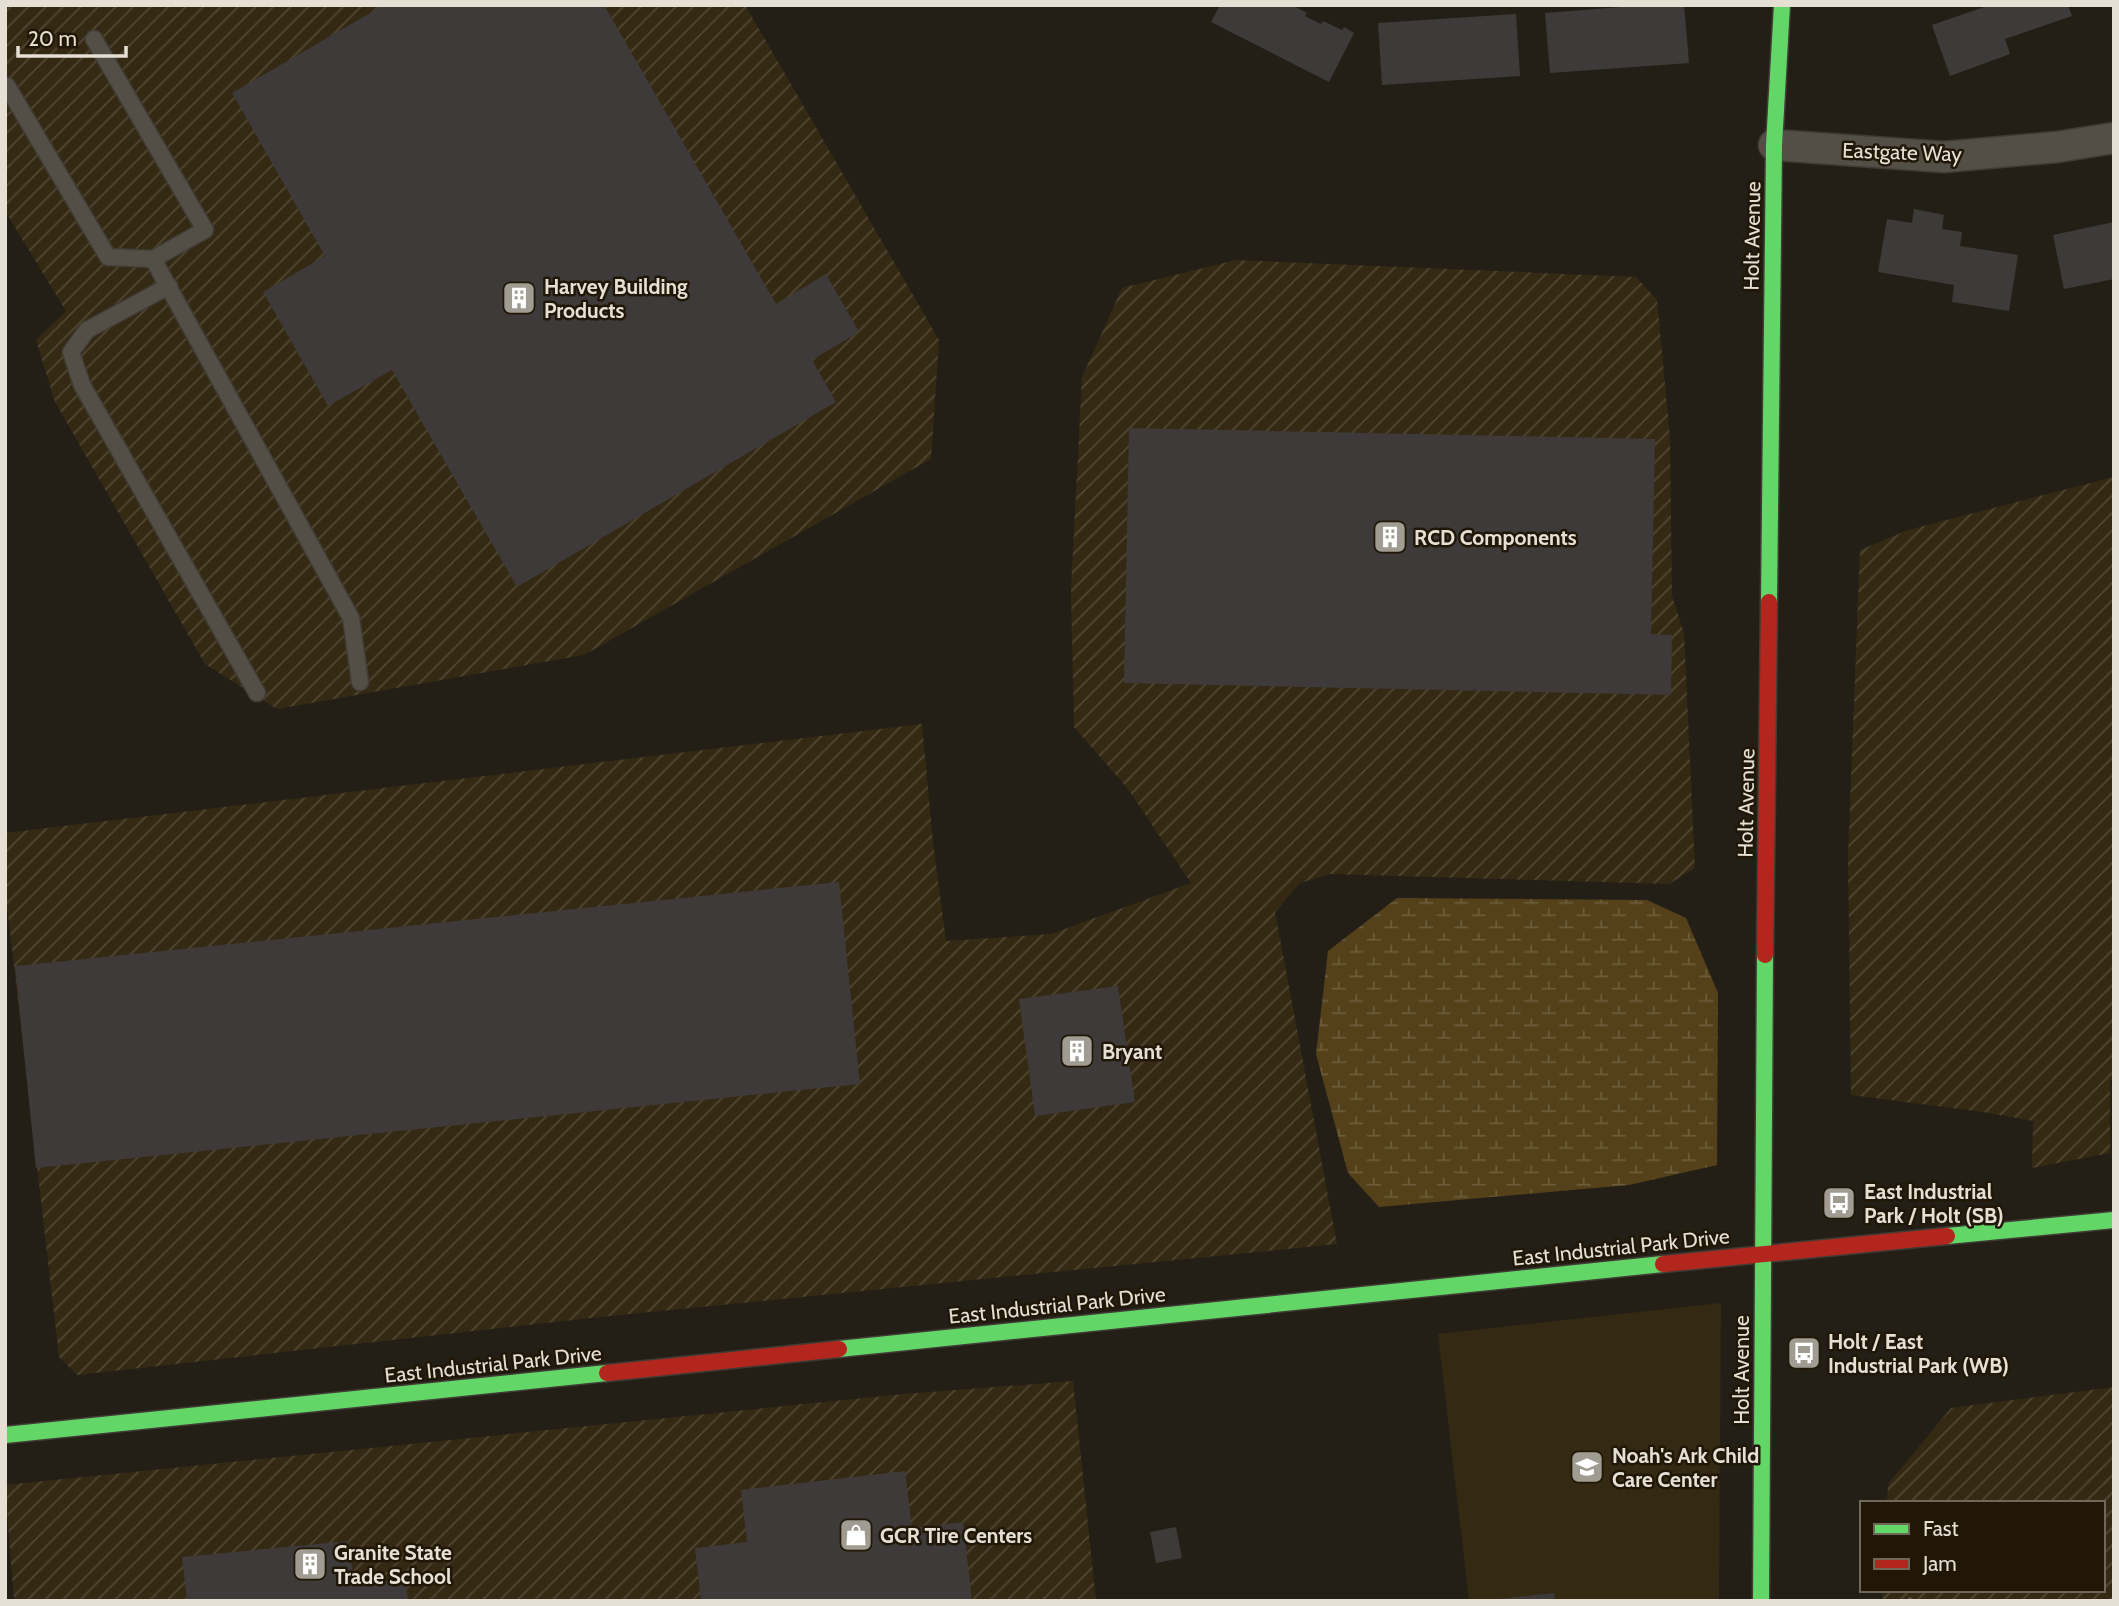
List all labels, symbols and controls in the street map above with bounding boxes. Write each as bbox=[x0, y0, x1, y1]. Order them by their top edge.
scale bar bbox=[18, 14, 126, 58]
text: 20 m bbox=[28, 26, 77, 51]
street label: Eastgate Way bbox=[1842, 137, 1963, 167]
street label: Holt Avenue bbox=[1739, 181, 1765, 291]
place label: Harvey Building Products bbox=[544, 274, 688, 323]
building icon: Harvey Building Products bbox=[500, 279, 538, 317]
building icon: RCD Components bbox=[1371, 518, 1409, 556]
place label: RCD Components bbox=[1414, 525, 1577, 550]
street label: Holt Avenue bbox=[1733, 748, 1759, 858]
building icon: Bryant bbox=[1058, 1032, 1096, 1070]
place label: Bryant bbox=[1102, 1039, 1162, 1064]
place label: East Industrial Park / Holt (SB) bbox=[1864, 1179, 2004, 1228]
bus stop icon: East Industrial Park / Holt (SB) bbox=[1820, 1184, 1858, 1222]
street label: East Industrial Park Drive bbox=[1511, 1223, 1731, 1271]
street label: East Industrial Park Drive bbox=[947, 1281, 1167, 1329]
street label: Holt Avenue bbox=[1729, 1315, 1754, 1425]
place label: Holt / East Industrial Park (WB) bbox=[1828, 1329, 2009, 1378]
bus stop icon: Holt / East Industrial Park (WB) bbox=[1785, 1334, 1823, 1372]
street label: East Industrial Park Drive bbox=[383, 1340, 603, 1388]
place label: Noah's Ark Child Care Center bbox=[1612, 1443, 1759, 1492]
school or university icon: Noah's Ark Child Care Center bbox=[1568, 1448, 1606, 1486]
legend bbox=[1860, 1501, 2105, 1592]
shop icon: GCR Tire Centers bbox=[837, 1516, 875, 1554]
text: Fast bbox=[1923, 1516, 1959, 1541]
place label: GCR Tire Centers bbox=[880, 1523, 1032, 1548]
place label: Granite State Trade School bbox=[334, 1540, 452, 1589]
building icon: Granite State Trade School bbox=[291, 1545, 329, 1583]
text: Jam bbox=[1922, 1551, 1957, 1576]

